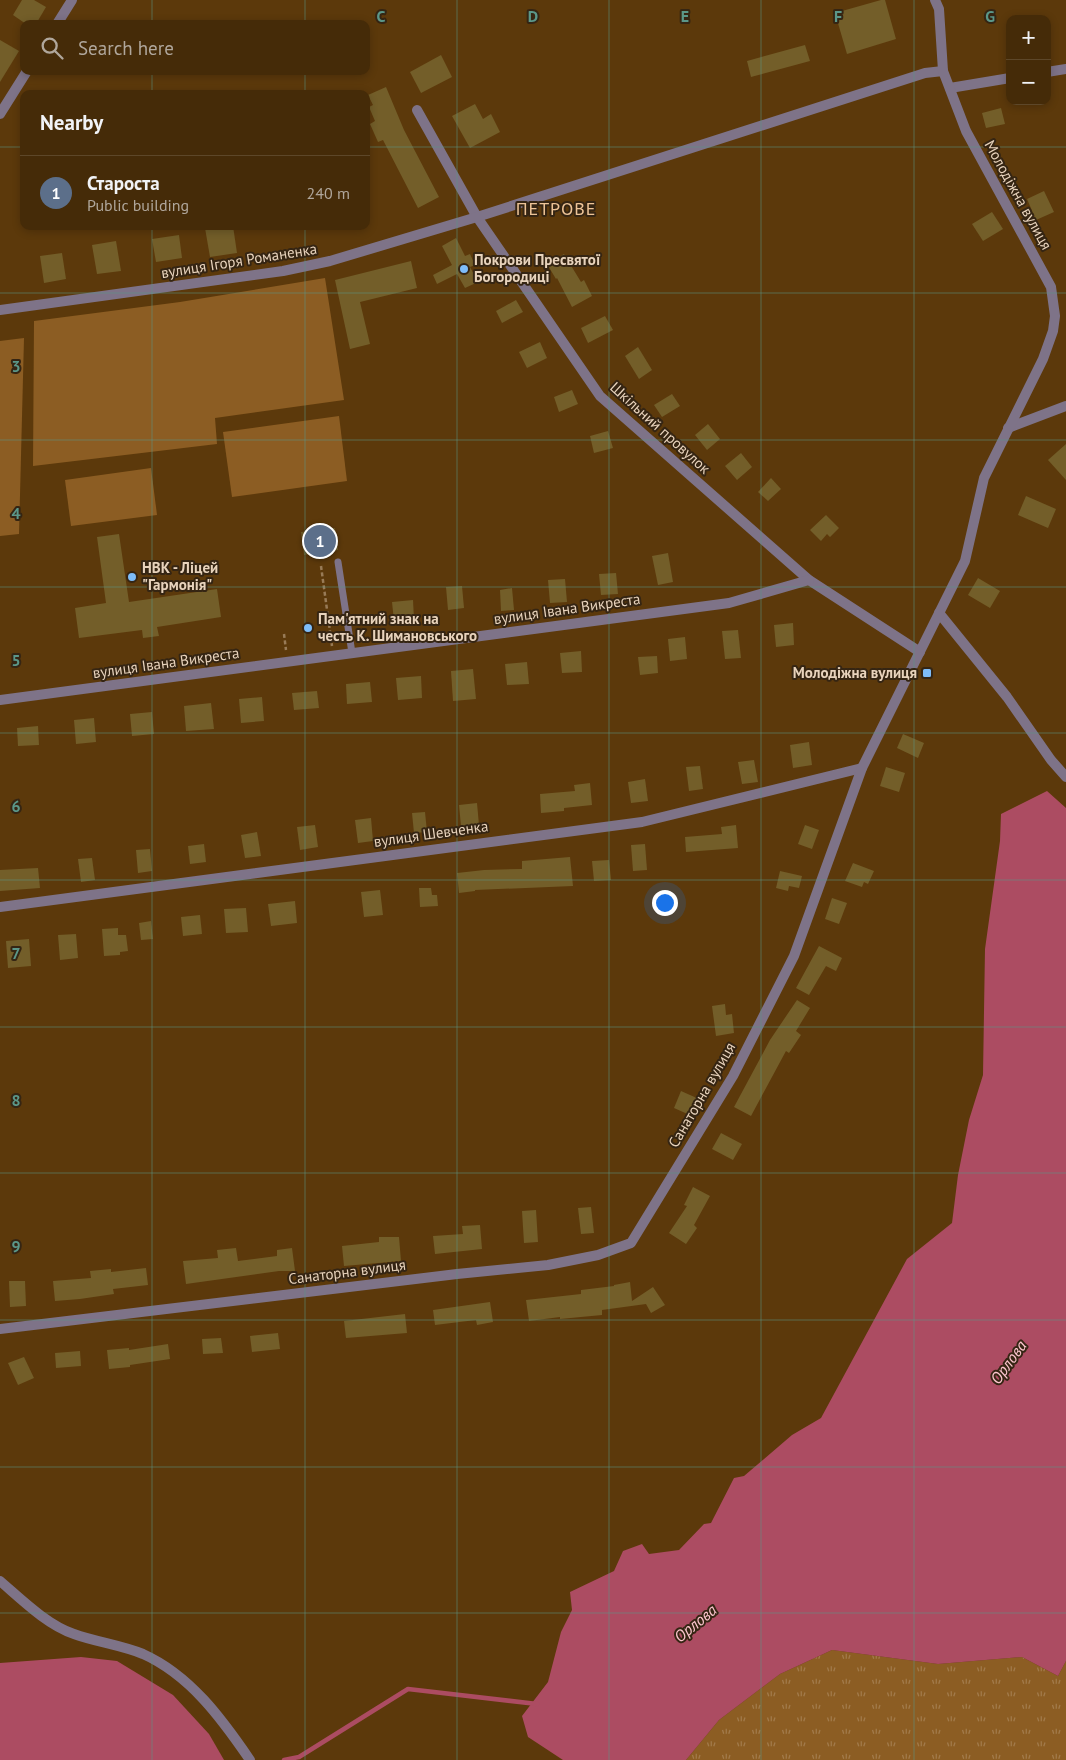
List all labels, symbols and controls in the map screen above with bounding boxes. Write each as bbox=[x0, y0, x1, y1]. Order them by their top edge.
text: C bbox=[377, 6, 386, 26]
text: D bbox=[528, 6, 538, 26]
text: E bbox=[681, 6, 689, 26]
text: F bbox=[834, 6, 842, 26]
text: G bbox=[985, 6, 995, 26]
map controls bbox=[1006, 15, 1051, 105]
button: + bbox=[1006, 15, 1051, 60]
search box bbox=[20, 20, 370, 75]
icon: search bbox=[38, 34, 66, 62]
text: Search here bbox=[78, 36, 174, 60]
button: − bbox=[1006, 60, 1051, 105]
text: Nearby bbox=[40, 109, 103, 136]
street label: Молодіжна вулиця bbox=[980, 137, 1056, 253]
text: Староста bbox=[87, 171, 160, 195]
text: 1 bbox=[51, 183, 61, 203]
text: 240 m bbox=[307, 183, 350, 203]
text: Public building bbox=[87, 195, 189, 215]
district label: ПЕТРОВЕ bbox=[516, 197, 596, 220]
street label: вулиця Ігоря Романенка bbox=[160, 239, 318, 282]
place label: Покрови Пресвятої Богородиці bbox=[474, 250, 601, 286]
marker: Покрови Пресвятої Богородиці bbox=[458, 263, 470, 275]
text: 3 bbox=[11, 356, 21, 376]
street label: Шкільний провулок bbox=[606, 378, 715, 478]
text: 4 bbox=[11, 503, 21, 523]
pin: 1 bbox=[304, 522, 336, 560]
place label: НВК - Ліцей "Гармонія" bbox=[142, 558, 218, 594]
marker: НВК - Ліцей "Гармонія" bbox=[126, 571, 138, 583]
street label: вулиця Івана Викреста bbox=[492, 589, 641, 628]
place label: Пам'ятний знак на честь К. Шимановського bbox=[318, 609, 477, 645]
marker: Пам'ятний знак на честь К. Шимановського bbox=[302, 622, 314, 634]
street label: вулиця Івана Викреста bbox=[91, 643, 240, 682]
text: 5 bbox=[11, 650, 21, 670]
place label: Молодіжна вулиця bbox=[793, 663, 917, 682]
marker: Молодіжна вулиця bbox=[921, 667, 933, 679]
text: 6 bbox=[11, 796, 21, 816]
street label: вулиця Шевченка bbox=[373, 816, 489, 851]
your location bbox=[652, 890, 678, 916]
text: 7 bbox=[11, 943, 21, 963]
street label: Санаторна вулиця bbox=[664, 1039, 739, 1151]
text: 8 bbox=[11, 1090, 21, 1110]
text: 9 bbox=[11, 1236, 21, 1256]
street label: Санаторна вулиця bbox=[287, 1255, 407, 1288]
water label: Орлова bbox=[985, 1336, 1031, 1388]
water label: Орлова bbox=[670, 1600, 721, 1646]

